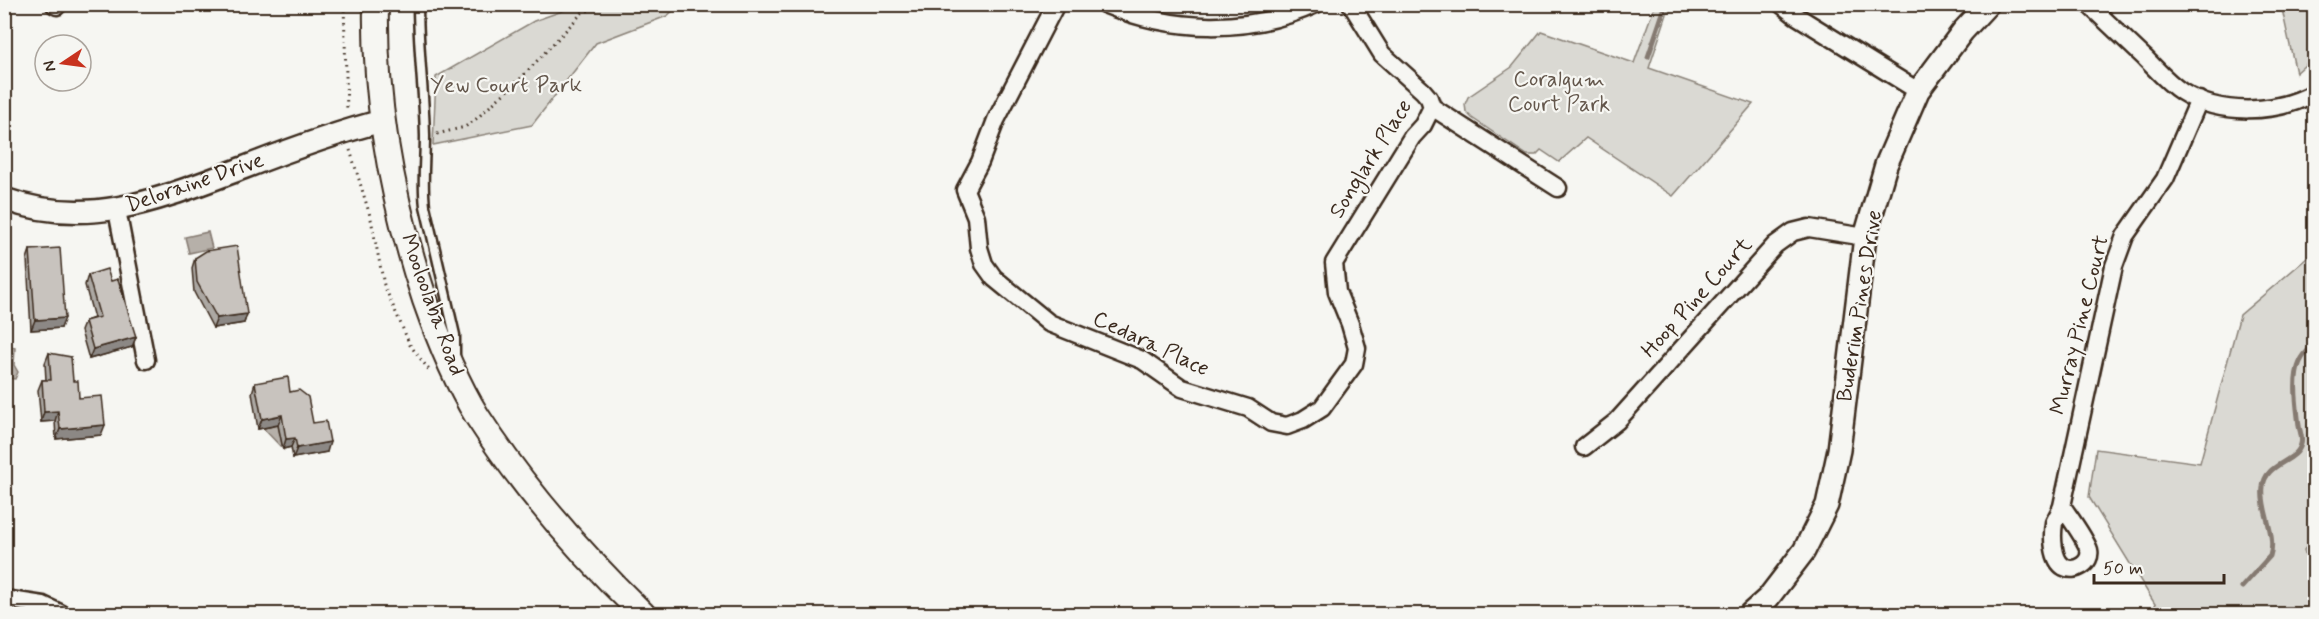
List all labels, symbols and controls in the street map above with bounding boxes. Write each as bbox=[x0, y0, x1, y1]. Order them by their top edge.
north arrow bbox=[33, 33, 93, 93]
text: N bbox=[38, 58, 61, 74]
park label: Coralgum Court Park bbox=[1508, 66, 1610, 119]
park label: Yew Court Park bbox=[430, 72, 582, 100]
street label: Songlark Place bbox=[1323, 94, 1421, 225]
street label: Deloraine Drive bbox=[122, 146, 268, 220]
street label: Buderim Pines Drive bbox=[1831, 208, 1889, 404]
street label: Mooloolaba Road bbox=[393, 230, 471, 380]
street label: Hoop Pine Court bbox=[1635, 232, 1759, 364]
street label: Murray Pine Court bbox=[2044, 232, 2116, 418]
street label: Cedara Place bbox=[1088, 305, 1214, 383]
scale bar bbox=[2094, 547, 2224, 585]
text: 50 m bbox=[2103, 557, 2143, 581]

